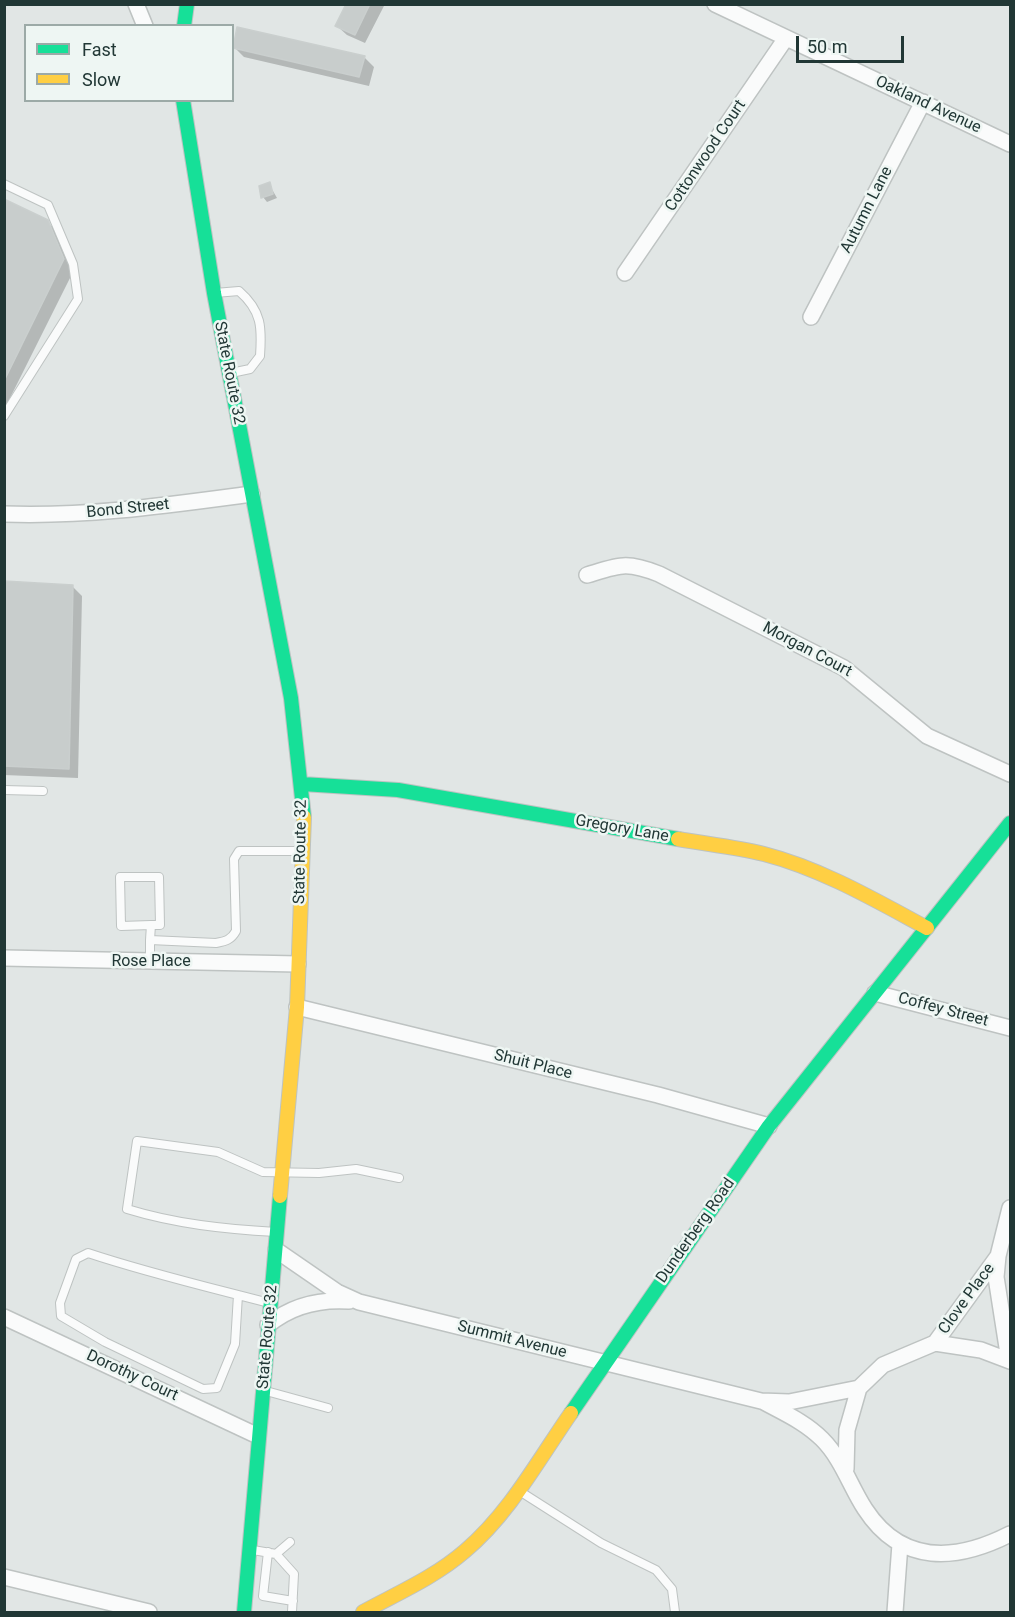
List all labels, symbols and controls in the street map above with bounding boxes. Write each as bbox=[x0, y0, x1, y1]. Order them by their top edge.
legend bbox=[24, 24, 234, 102]
scale bar bbox=[799, 24, 907, 62]
text: 50 m bbox=[807, 36, 847, 57]
text: Fast bbox=[82, 39, 117, 60]
text: Slow bbox=[82, 69, 121, 90]
street label: Oakland Avenue bbox=[872, 72, 984, 138]
street label: Cottonwood Court bbox=[662, 97, 750, 215]
street label: Autumn Lane bbox=[837, 163, 897, 257]
street label: State Route 32 bbox=[210, 320, 248, 426]
street label: Bond Street bbox=[86, 495, 170, 523]
street label: Morgan Court bbox=[759, 618, 855, 682]
street label: State Route 32 bbox=[290, 800, 312, 904]
street label: Gregory Lane bbox=[574, 811, 670, 847]
street label: Rose Place bbox=[111, 952, 191, 972]
street label: Coffey Street bbox=[896, 989, 990, 1031]
street label: Shuit Place bbox=[492, 1046, 574, 1084]
street label: Dunderberg Road bbox=[653, 1175, 739, 1287]
street label: Clove Place bbox=[935, 1260, 999, 1338]
street label: State Route 32 bbox=[254, 1284, 282, 1390]
street label: Summit Avenue bbox=[455, 1317, 569, 1363]
street label: Dorothy Court bbox=[83, 1346, 181, 1406]

